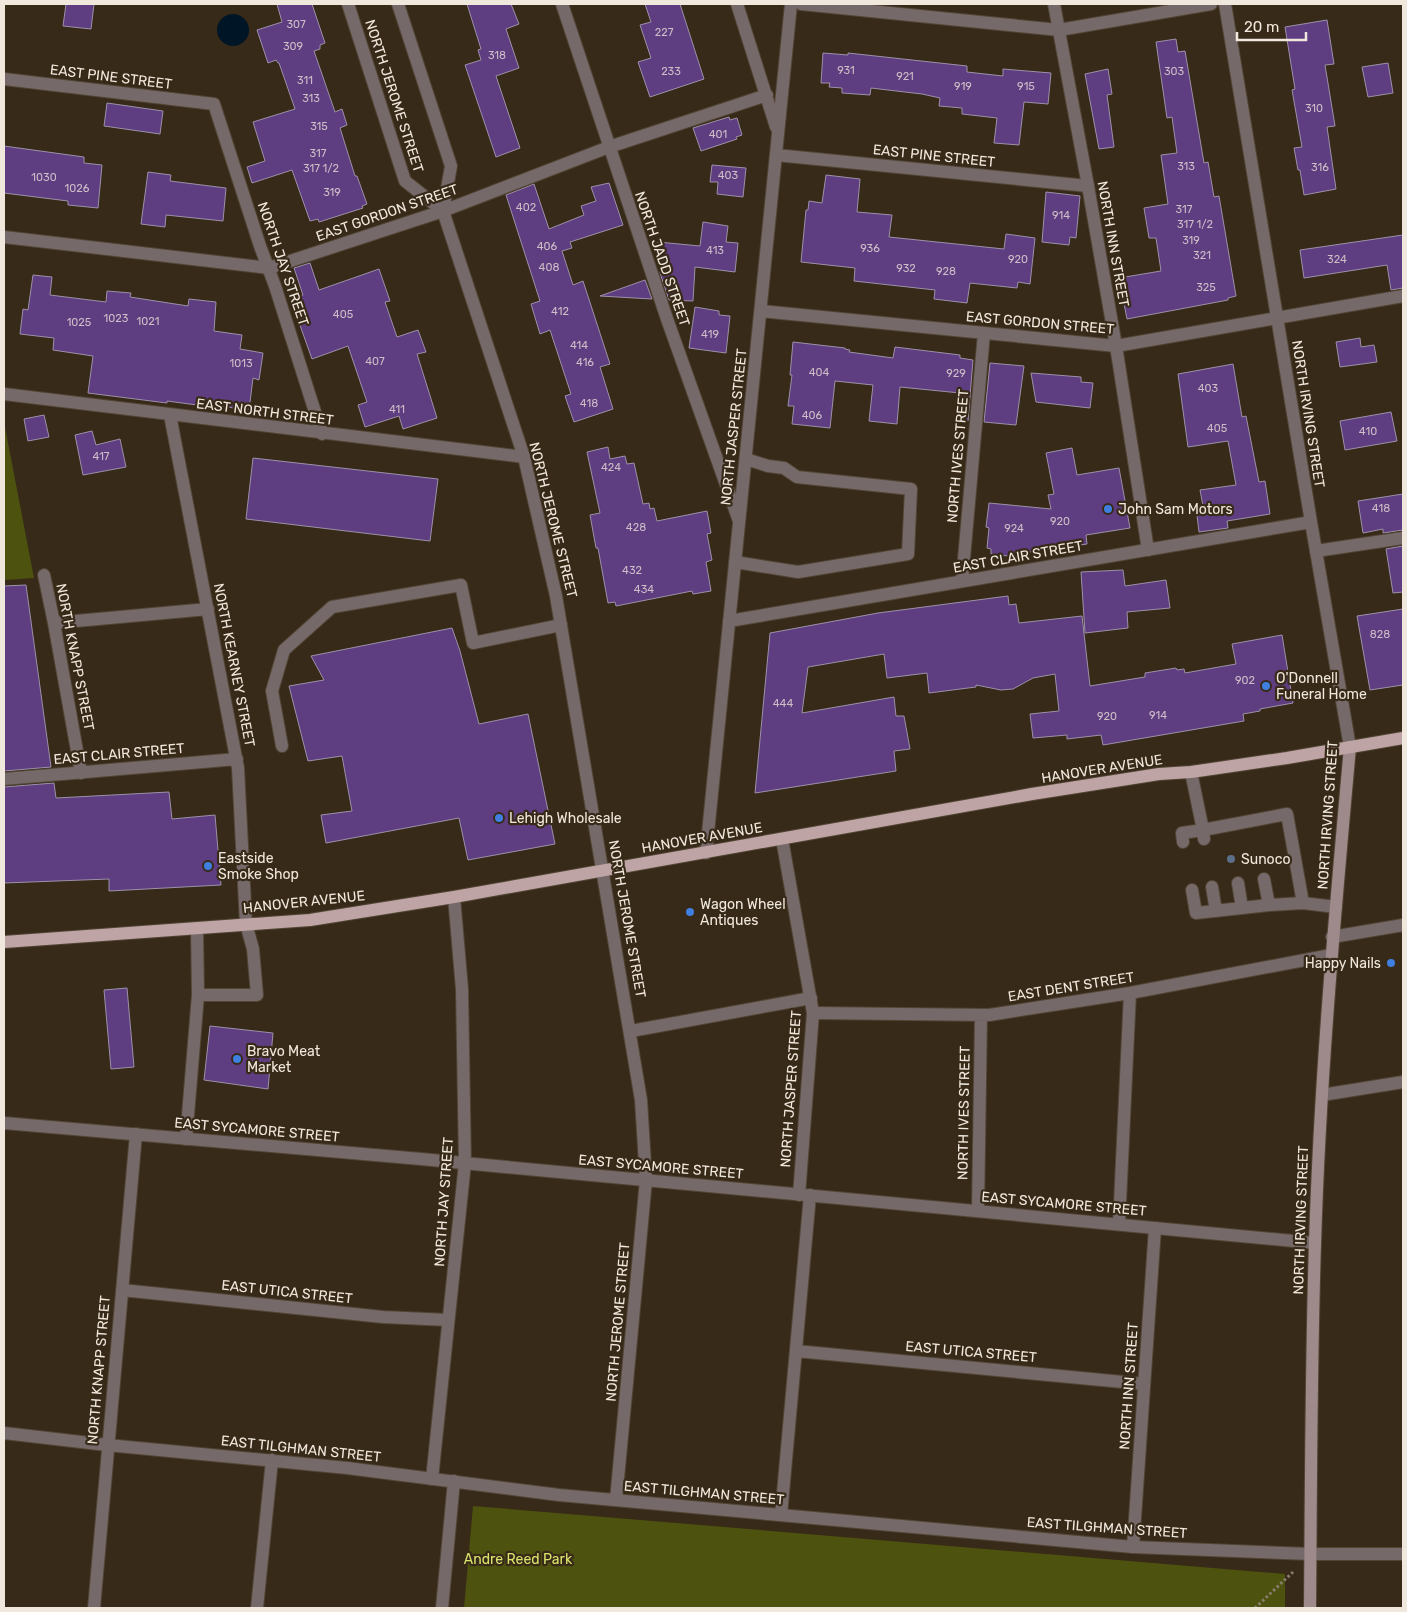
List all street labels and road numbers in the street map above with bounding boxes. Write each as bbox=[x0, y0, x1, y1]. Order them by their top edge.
street label: NORTH JEROME STREET bbox=[361, 17, 427, 175]
street label: EAST PINE STREET bbox=[49, 61, 173, 93]
street label: EAST PINE STREET bbox=[872, 141, 996, 171]
street label: NORTH INN STREET bbox=[1094, 180, 1132, 308]
street label: EAST GORDON STREET bbox=[314, 181, 460, 245]
street label: NORTH JADD STREET bbox=[631, 189, 693, 329]
street label: NORTH JAY STREET bbox=[254, 200, 312, 328]
street label: EAST GORDON STREET bbox=[965, 308, 1115, 338]
street label: NORTH IRVING STREET bbox=[1288, 339, 1328, 489]
street label: NORTH JASPER STREET bbox=[717, 348, 751, 506]
street label: NORTH IVES STREET bbox=[944, 388, 972, 524]
street label: EAST NORTH STREET bbox=[195, 395, 335, 429]
street label: NORTH JEROME STREET bbox=[525, 440, 581, 600]
street label: EAST CLAIR STREET bbox=[952, 537, 1084, 577]
street label: NORTH KNAPP STREET bbox=[52, 582, 98, 732]
street label: NORTH KEARNEY STREET bbox=[210, 582, 258, 748]
street label: EAST CLAIR STREET bbox=[53, 740, 185, 768]
street label: NORTH IRVING STREET bbox=[1314, 740, 1342, 890]
street label: HANOVER AVENUE bbox=[1040, 751, 1164, 787]
street label: HANOVER AVENUE bbox=[640, 819, 764, 857]
street label: NORTH JEROME STREET bbox=[605, 839, 649, 999]
street label: HANOVER AVENUE bbox=[242, 887, 366, 917]
street label: EAST DENT STREET bbox=[1007, 969, 1135, 1005]
street label: NORTH JASPER STREET bbox=[777, 1010, 805, 1168]
street label: NORTH IVES STREET bbox=[954, 1046, 974, 1180]
street label: EAST SYCAMORE STREET bbox=[174, 1114, 340, 1146]
street label: NORTH JAY STREET bbox=[431, 1137, 457, 1267]
street label: NORTH IRVING STREET bbox=[1290, 1145, 1312, 1295]
street label: EAST SYCAMORE STREET bbox=[578, 1151, 744, 1183]
street label: EAST SYCAMORE STREET bbox=[981, 1188, 1147, 1220]
street label: NORTH JEROME STREET bbox=[603, 1242, 633, 1402]
street label: EAST UTICA STREET bbox=[221, 1277, 353, 1307]
street label: NORTH KNAPP STREET bbox=[84, 1295, 114, 1445]
street label: NORTH INN STREET bbox=[1116, 1322, 1142, 1450]
street label: EAST UTICA STREET bbox=[905, 1338, 1037, 1366]
street label: EAST TILGHMAN STREET bbox=[220, 1432, 382, 1466]
street label: EAST TILGHMAN STREET bbox=[623, 1478, 785, 1508]
street label: EAST TILGHMAN STREET bbox=[1026, 1514, 1188, 1542]

